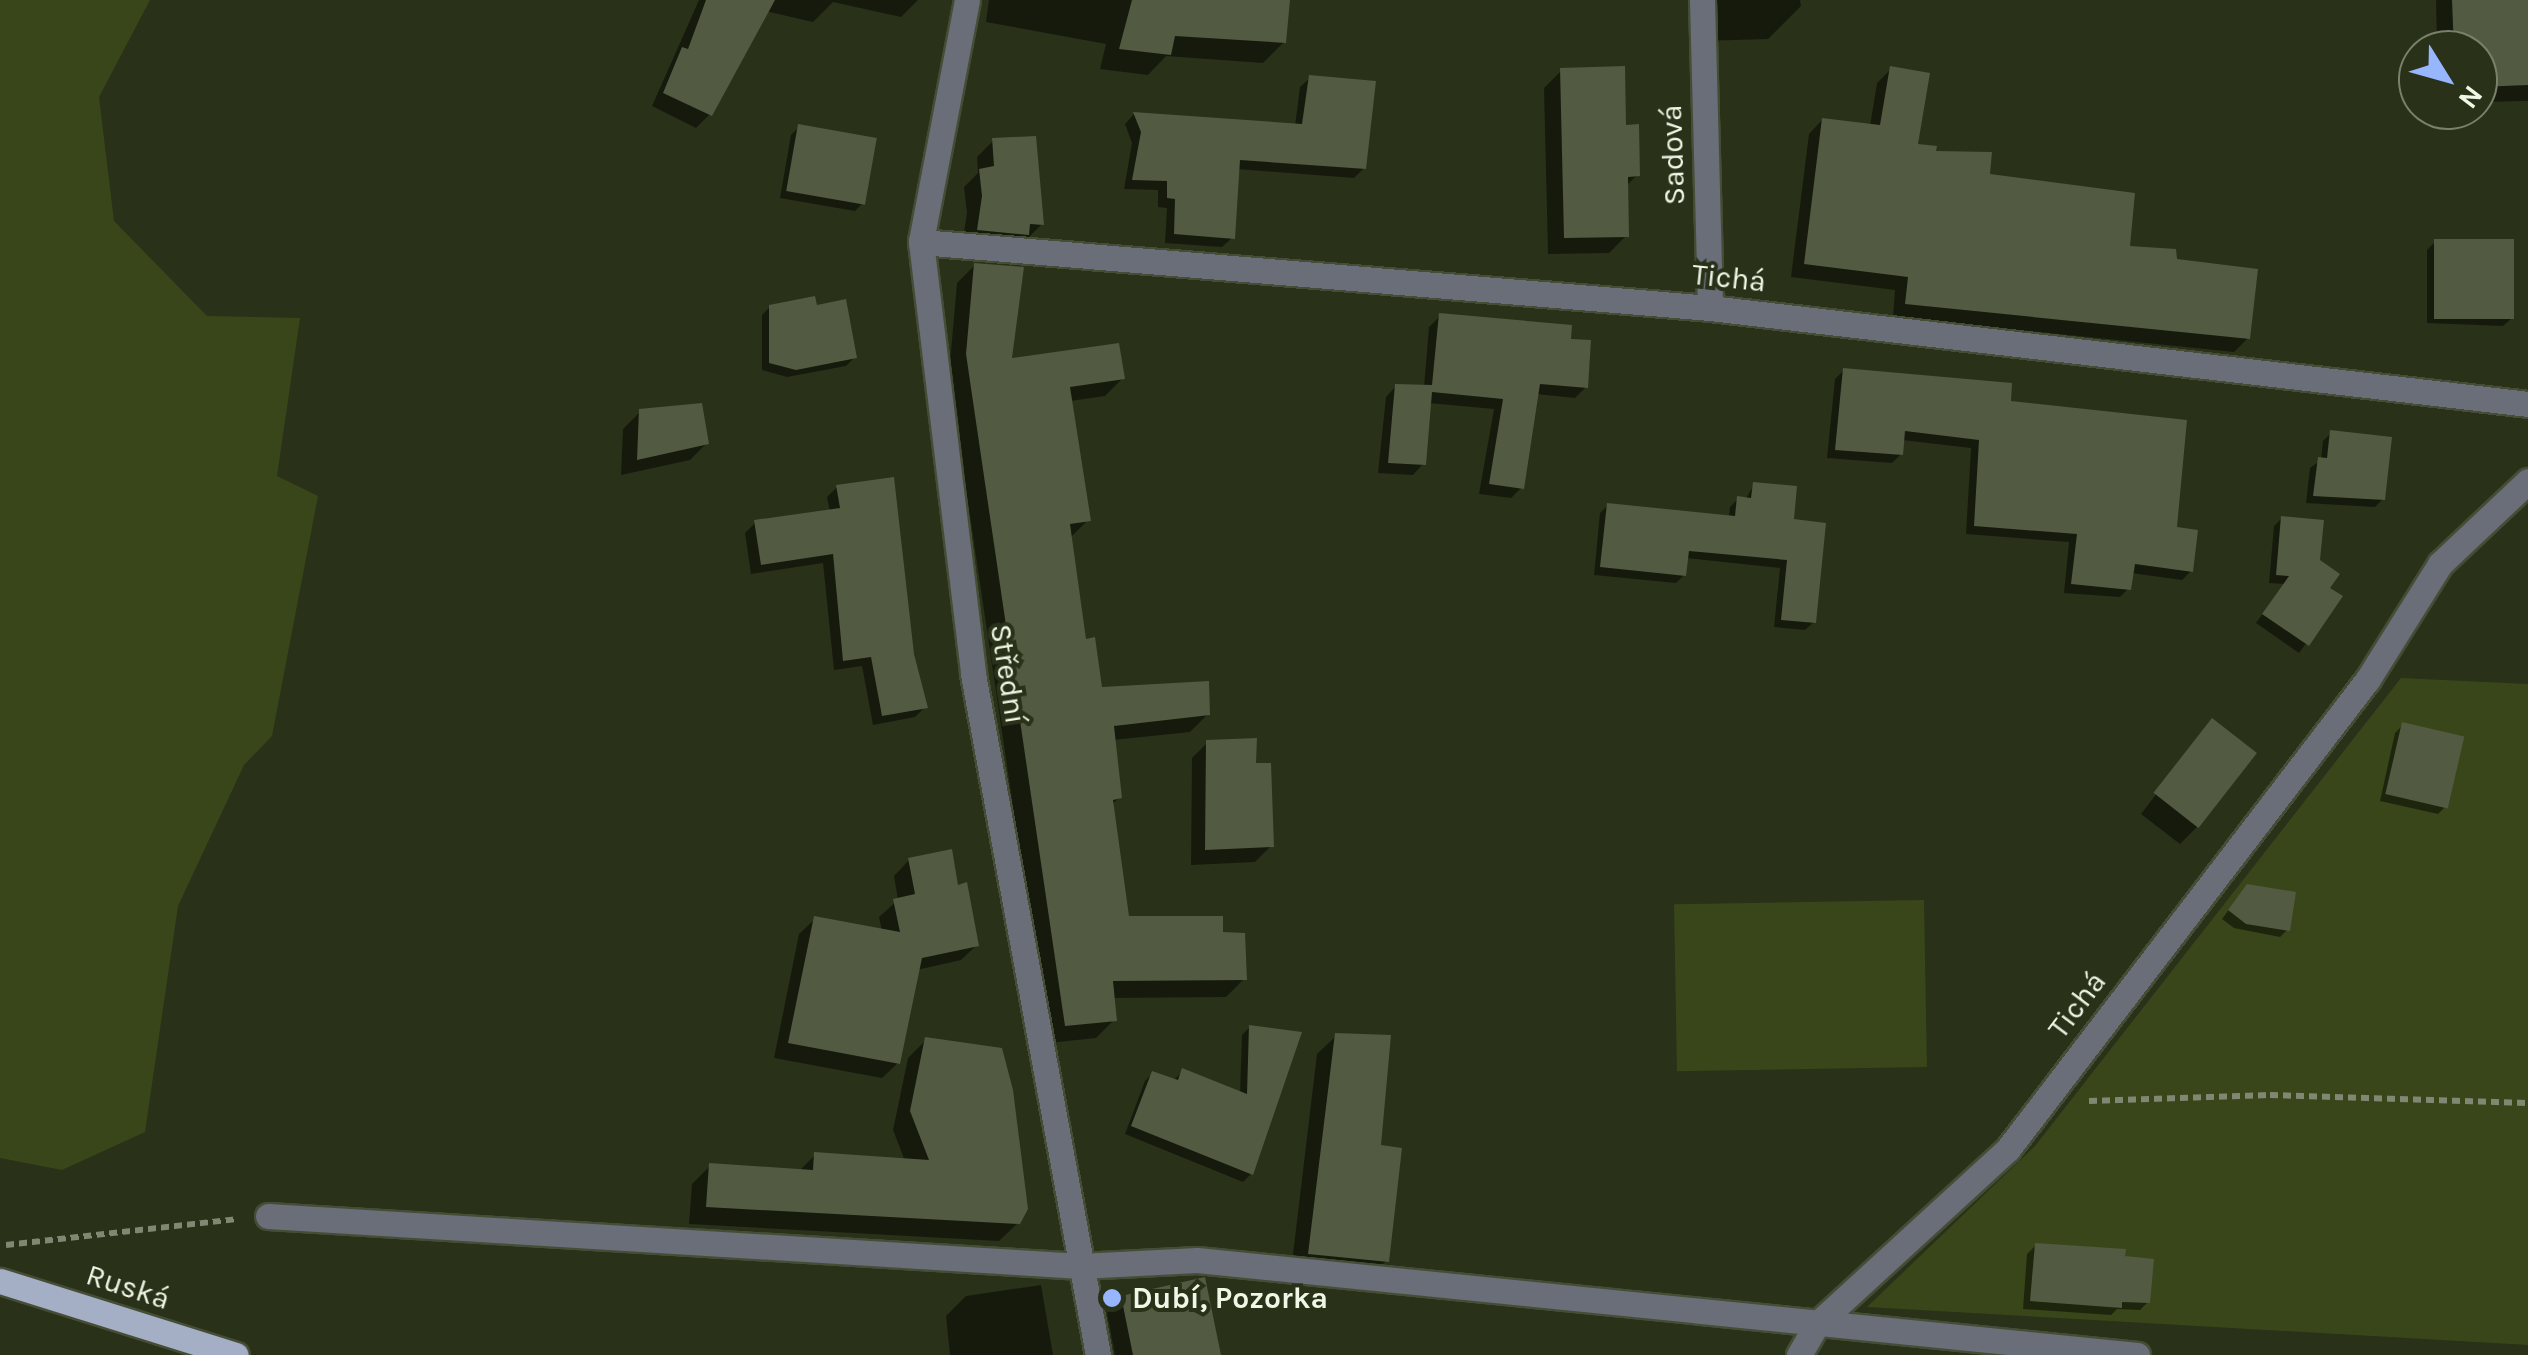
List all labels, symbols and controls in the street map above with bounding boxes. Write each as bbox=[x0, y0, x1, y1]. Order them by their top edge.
north arrow bbox=[2398, 30, 2498, 130]
text: N bbox=[2452, 79, 2490, 115]
street label: Sadová bbox=[1653, 104, 1693, 206]
street label: Tichá bbox=[1690, 256, 1768, 300]
street label: Střední bbox=[982, 622, 1034, 726]
street label: Tichá bbox=[2040, 965, 2114, 1045]
street label: Ruská bbox=[82, 1257, 174, 1317]
place label: Dubí, Pozorka bbox=[1132, 1280, 1328, 1316]
marker: Dubí, Pozorka bbox=[1101, 1287, 1123, 1309]

